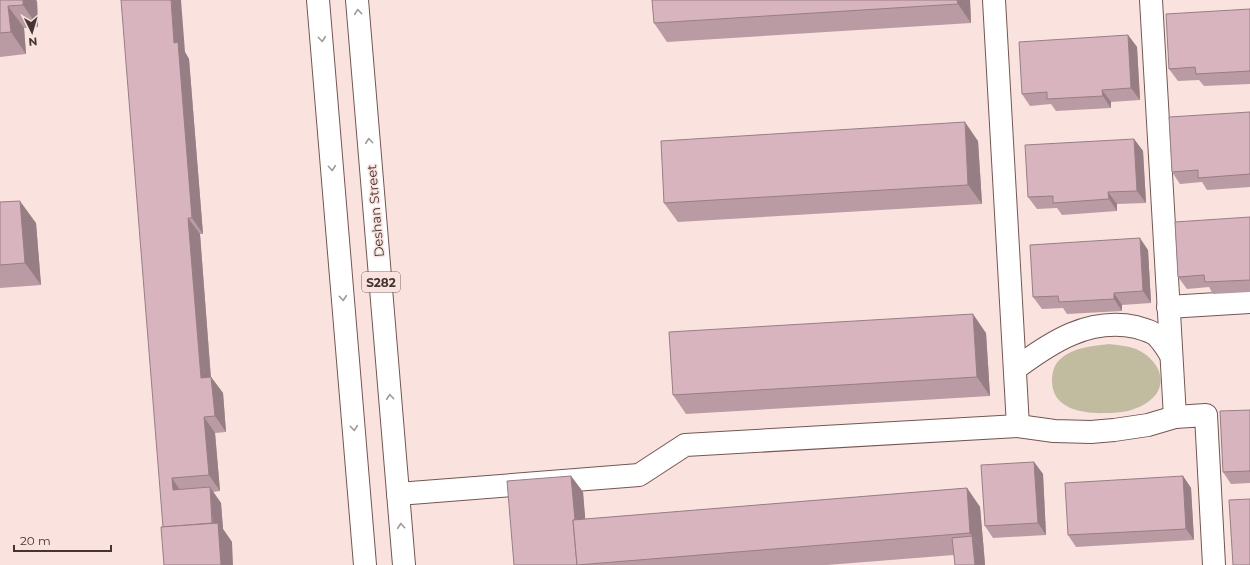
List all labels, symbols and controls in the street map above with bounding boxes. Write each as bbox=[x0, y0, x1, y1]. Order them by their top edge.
one-way arrow bbox=[354, 9, 363, 15]
north arrow bbox=[12, 12, 52, 52]
text: N bbox=[28, 35, 38, 49]
one-way arrow bbox=[317, 36, 326, 42]
one-way arrow bbox=[365, 138, 374, 144]
street label: Deshan Street bbox=[363, 164, 387, 258]
one-way arrow bbox=[328, 165, 337, 171]
road number: S282 bbox=[362, 272, 400, 292]
one-way arrow bbox=[338, 295, 347, 301]
one-way arrow bbox=[386, 394, 395, 400]
one-way arrow bbox=[349, 425, 358, 431]
one-way arrow bbox=[397, 523, 406, 529]
scale bar bbox=[14, 527, 111, 553]
text: 20 m bbox=[20, 533, 51, 548]

